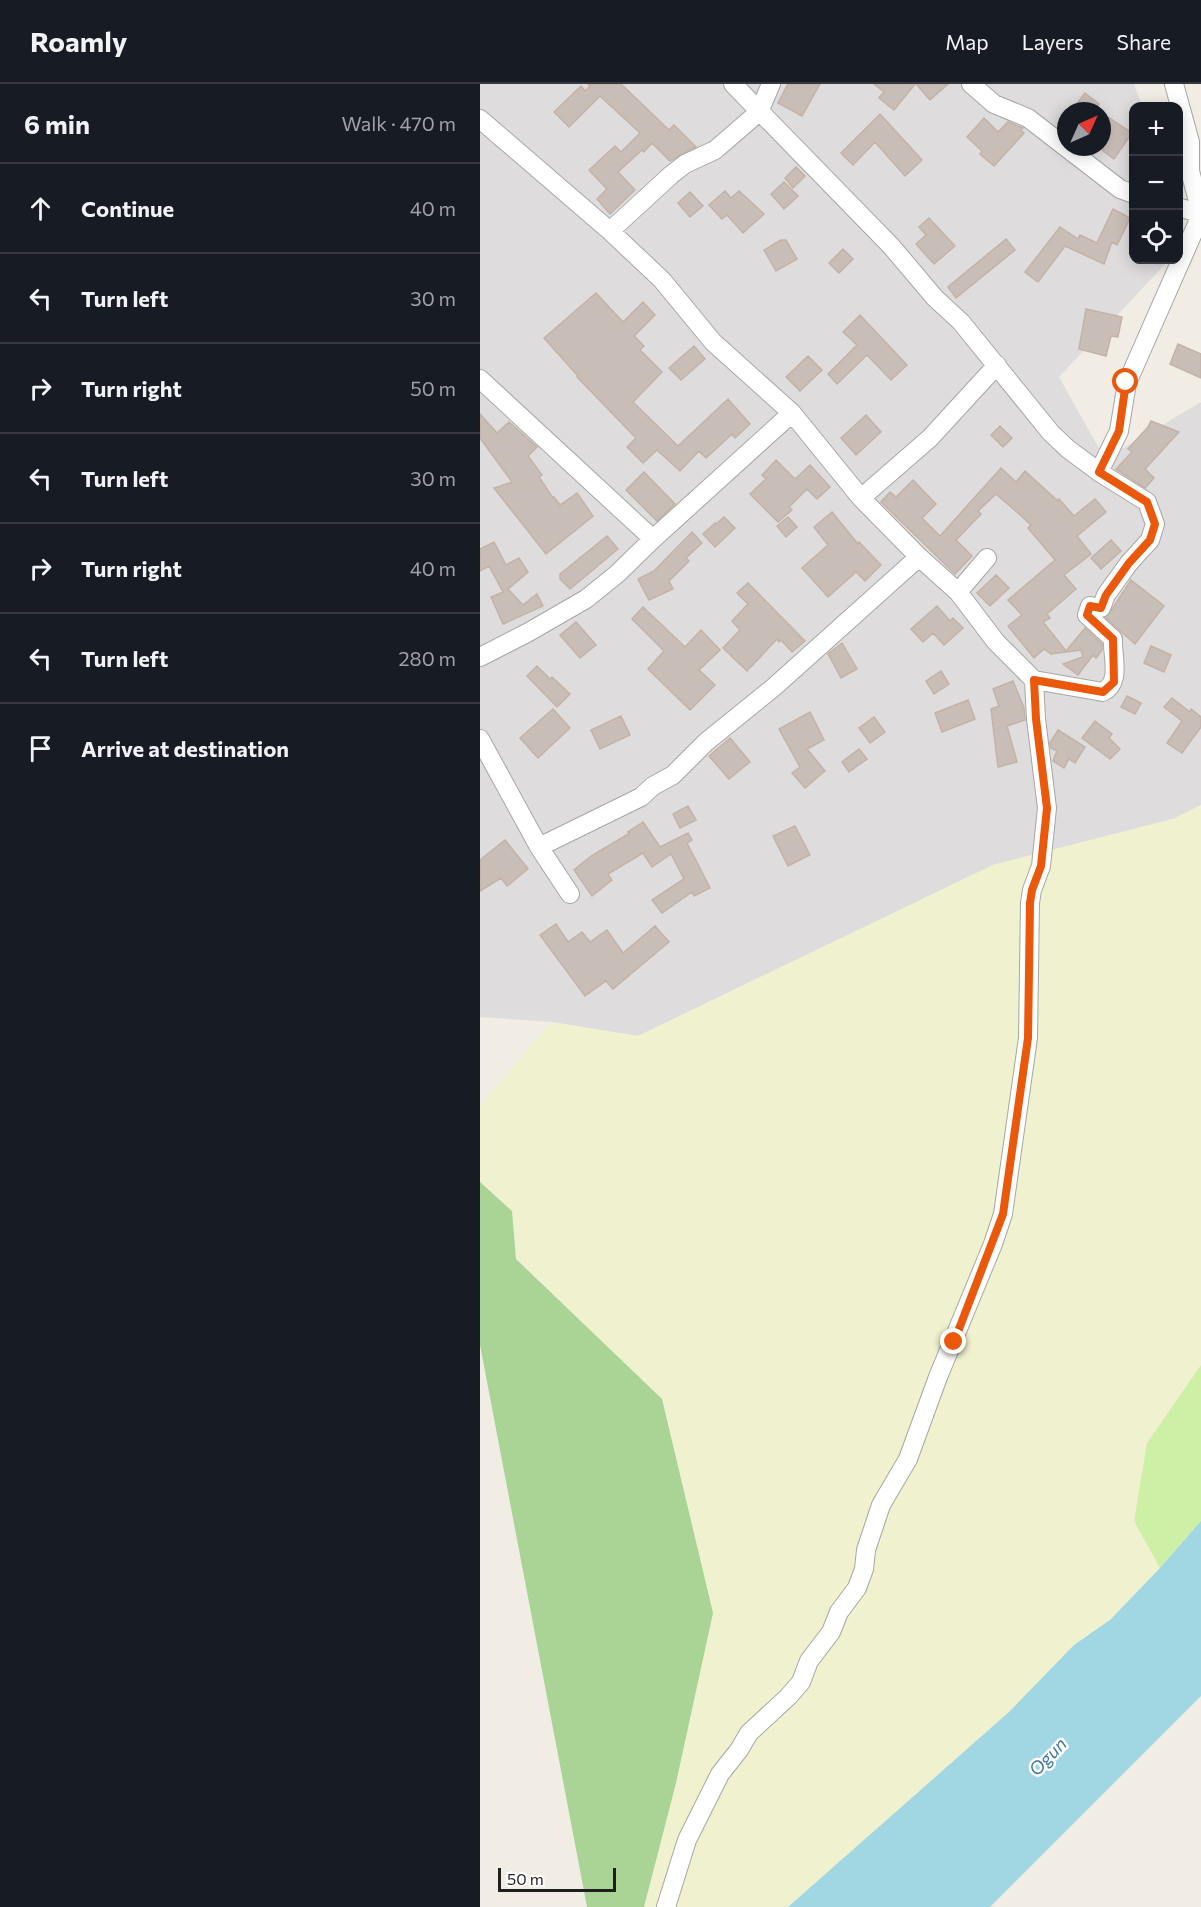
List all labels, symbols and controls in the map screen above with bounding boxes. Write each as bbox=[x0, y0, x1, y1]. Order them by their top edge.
text: Roamly bbox=[30, 24, 127, 58]
text: Map bbox=[945, 29, 989, 54]
text: Layers bbox=[1022, 29, 1084, 54]
text: Share bbox=[1117, 29, 1171, 54]
north arrow bbox=[1057, 102, 1111, 156]
map controls bbox=[1129, 102, 1183, 264]
button: + bbox=[1129, 102, 1183, 156]
text: 6 min bbox=[24, 108, 90, 139]
text: Walk · 470 m bbox=[341, 111, 456, 135]
button: − bbox=[1129, 156, 1183, 210]
icon: ahead bbox=[24, 192, 57, 225]
text: Continue bbox=[81, 195, 174, 222]
text: 40 m bbox=[410, 196, 456, 220]
button: locate bbox=[1129, 210, 1183, 264]
icon: left bbox=[24, 282, 57, 315]
text: Turn left bbox=[81, 285, 168, 312]
text: 30 m bbox=[410, 286, 456, 310]
route start bbox=[1112, 368, 1138, 394]
icon: right bbox=[24, 372, 57, 405]
text: Turn right bbox=[81, 375, 182, 402]
text: 50 m bbox=[410, 376, 456, 400]
icon: left bbox=[24, 462, 57, 495]
text: Turn left bbox=[81, 465, 168, 492]
text: 30 m bbox=[410, 466, 456, 490]
icon: right bbox=[24, 552, 57, 585]
text: Turn right bbox=[81, 555, 182, 582]
text: 40 m bbox=[410, 556, 456, 580]
icon: left bbox=[24, 642, 57, 675]
text: Turn left bbox=[81, 645, 168, 672]
text: 280 m bbox=[398, 646, 456, 670]
icon: arrive bbox=[24, 732, 57, 765]
text: Arrive at destination bbox=[81, 735, 289, 762]
route end bbox=[940, 1328, 966, 1354]
water label: Ogun bbox=[1024, 1733, 1071, 1780]
scale bar bbox=[498, 1865, 616, 1892]
text: 50 m bbox=[507, 1869, 544, 1888]

